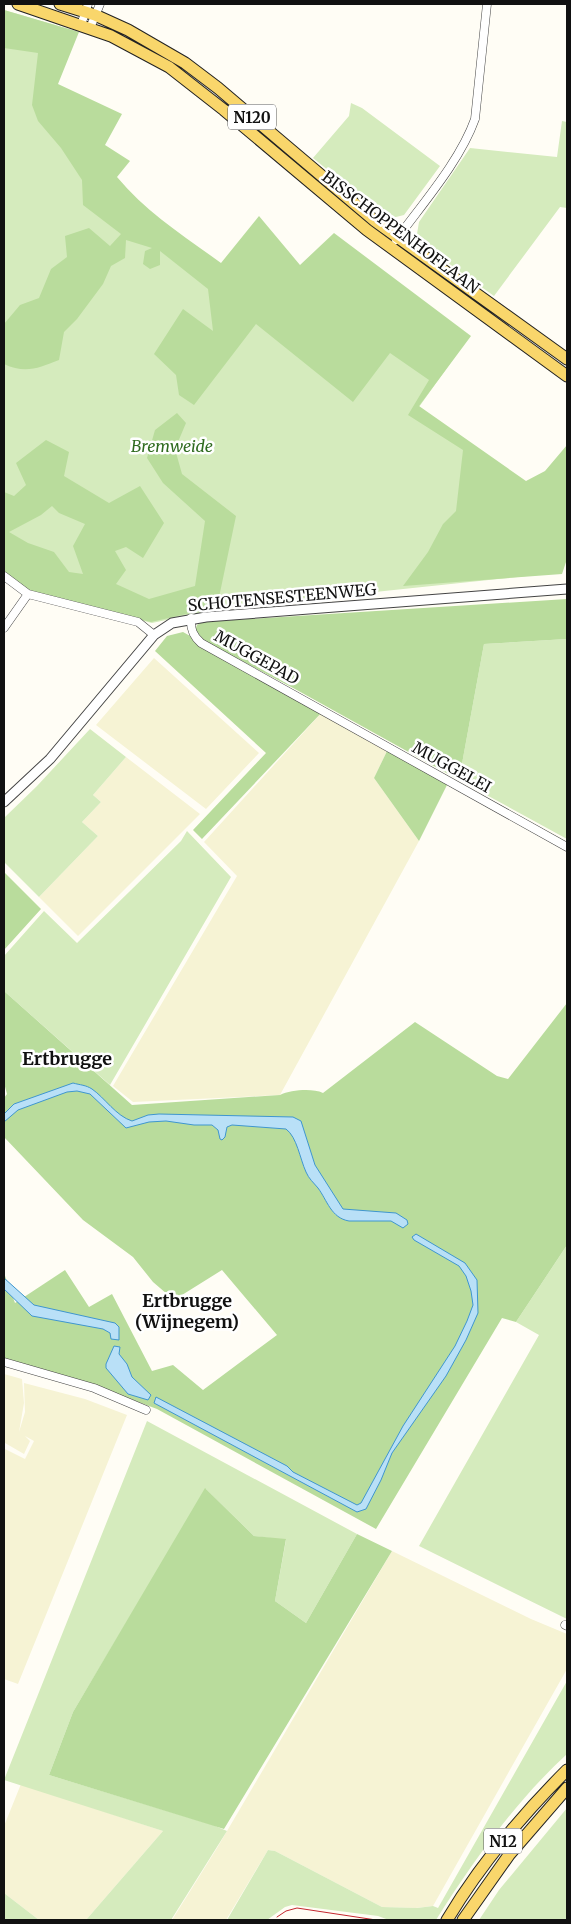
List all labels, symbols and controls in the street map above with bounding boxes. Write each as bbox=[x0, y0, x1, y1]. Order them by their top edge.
road number: N120 bbox=[228, 104, 276, 130]
street label: BISSCHOPPENHOFLAAN bbox=[318, 166, 484, 298]
park label: Bremweide bbox=[131, 436, 213, 456]
street label: SCHOTENSESTEENWEG bbox=[187, 579, 378, 615]
street label: MUGGEPAD bbox=[211, 626, 303, 688]
street label: MUGGELEI bbox=[409, 737, 495, 797]
district label: Ertbrugge bbox=[22, 1047, 112, 1070]
district label: Ertbrugge (Wijnegem) bbox=[135, 1289, 239, 1333]
road number: N12 bbox=[484, 1828, 522, 1854]

